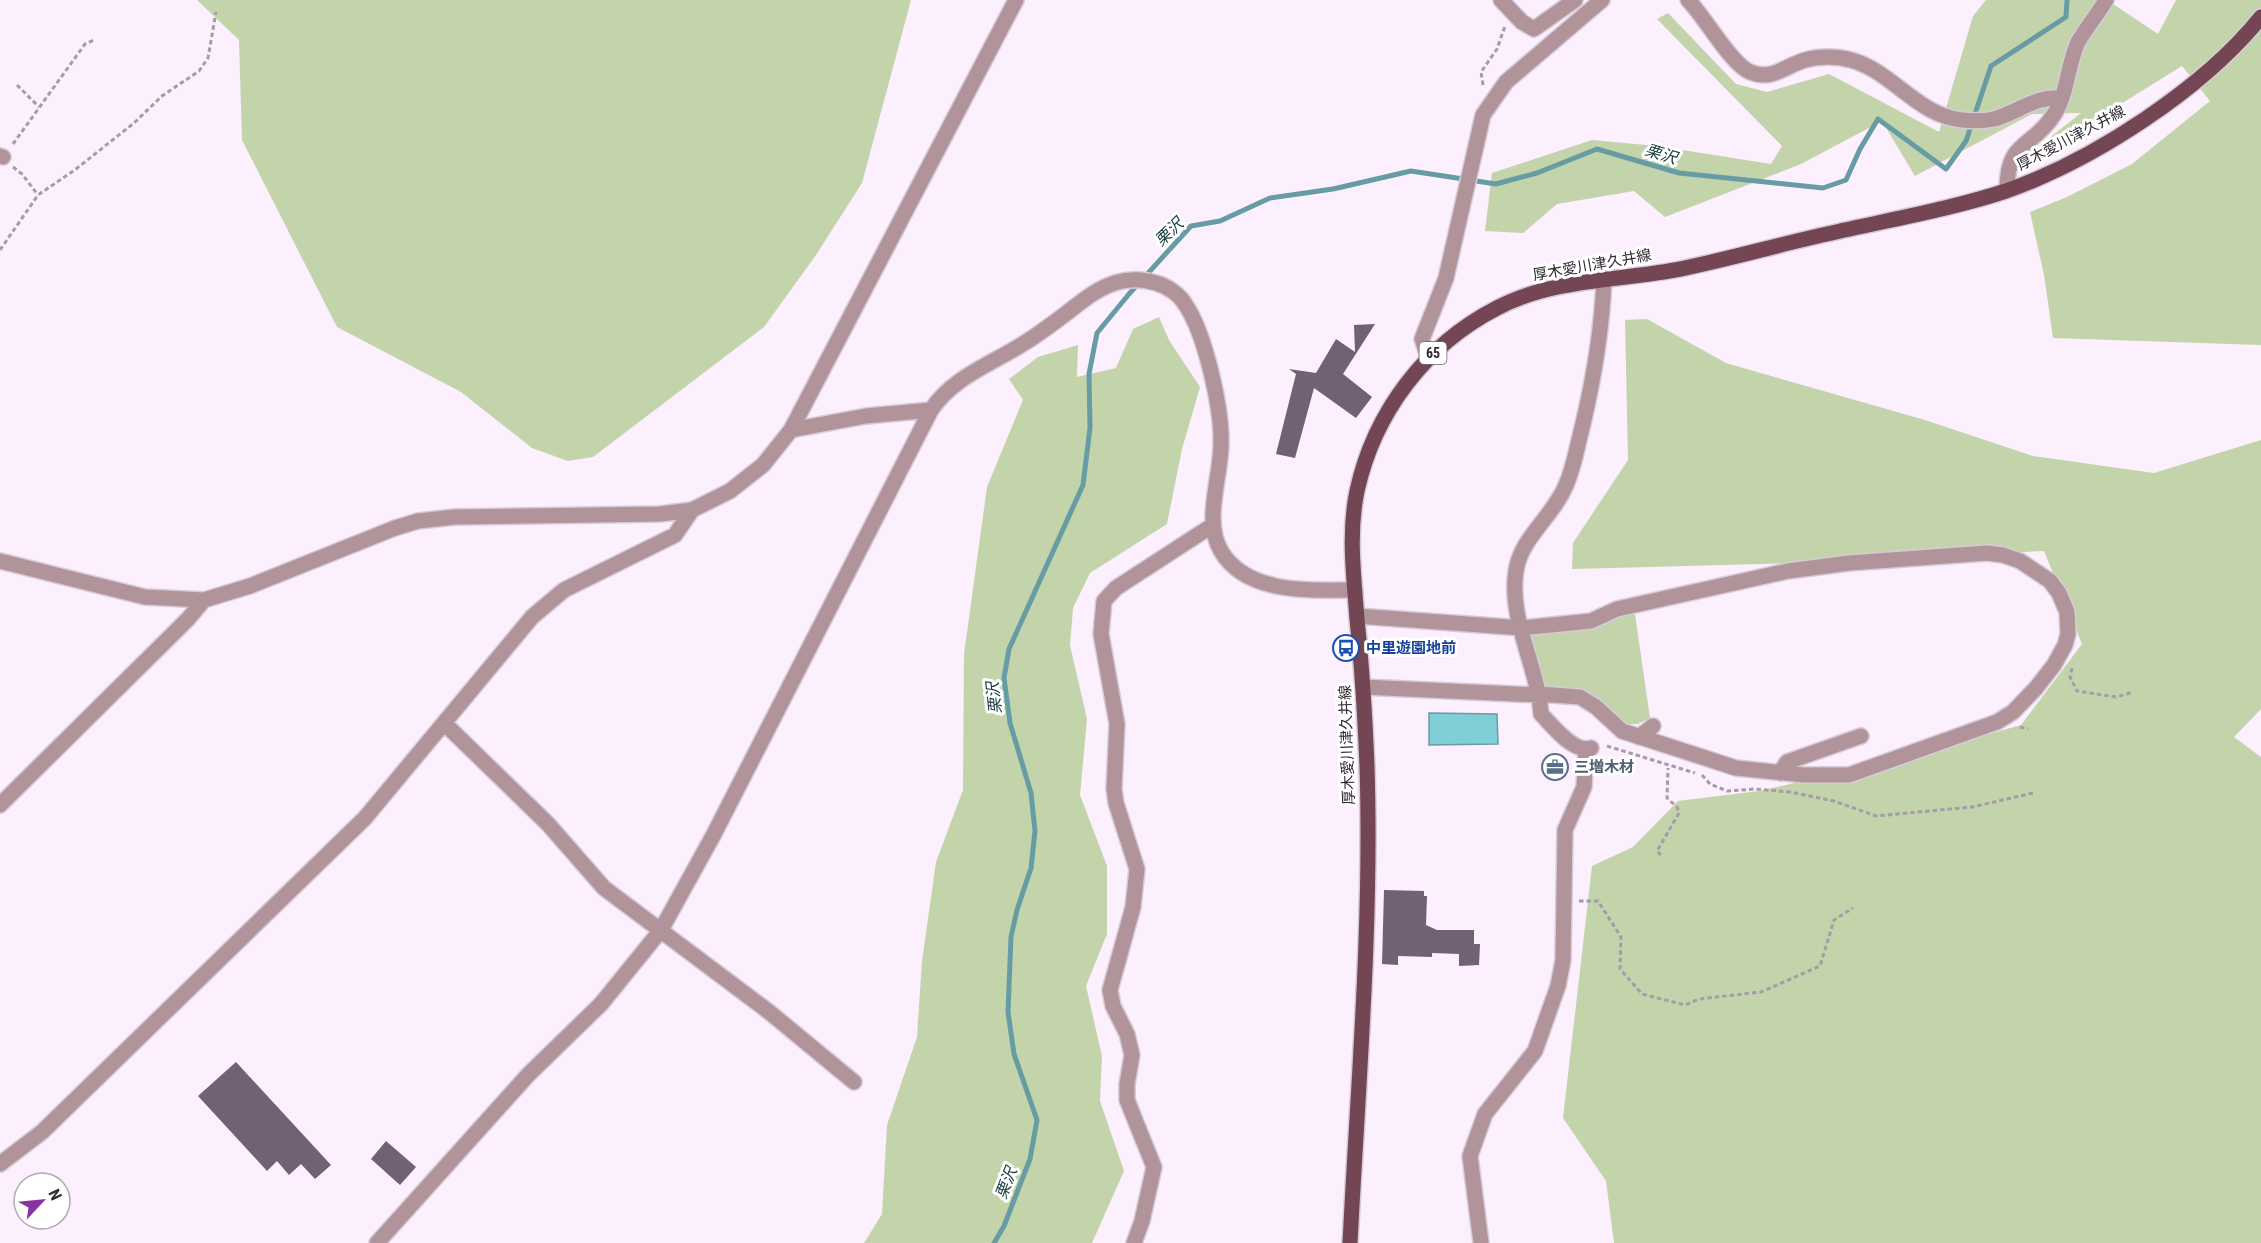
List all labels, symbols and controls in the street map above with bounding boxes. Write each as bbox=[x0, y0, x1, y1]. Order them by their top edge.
street label: 厚木愛川津久井線 bbox=[2014, 102, 2128, 174]
water label: 栗沢 bbox=[1643, 140, 1681, 168]
water label: 栗沢 bbox=[1151, 213, 1189, 250]
street label: 厚木愛川津久井線 bbox=[1531, 246, 1653, 284]
road number: 65 bbox=[1420, 342, 1446, 364]
bus stop icon: 中里遊園地前 bbox=[1331, 633, 1361, 663]
place label: 中里遊園地前 bbox=[1366, 639, 1456, 657]
water label: 栗沢 bbox=[983, 679, 1005, 715]
street label: 厚木愛川津久井線 bbox=[1336, 685, 1358, 805]
office icon: 三増木材 bbox=[1540, 752, 1570, 782]
place label: 三増木材 bbox=[1574, 758, 1634, 776]
water label: 栗沢 bbox=[991, 1163, 1021, 1201]
north arrow bbox=[12, 1171, 72, 1231]
text: N bbox=[44, 1186, 66, 1203]

